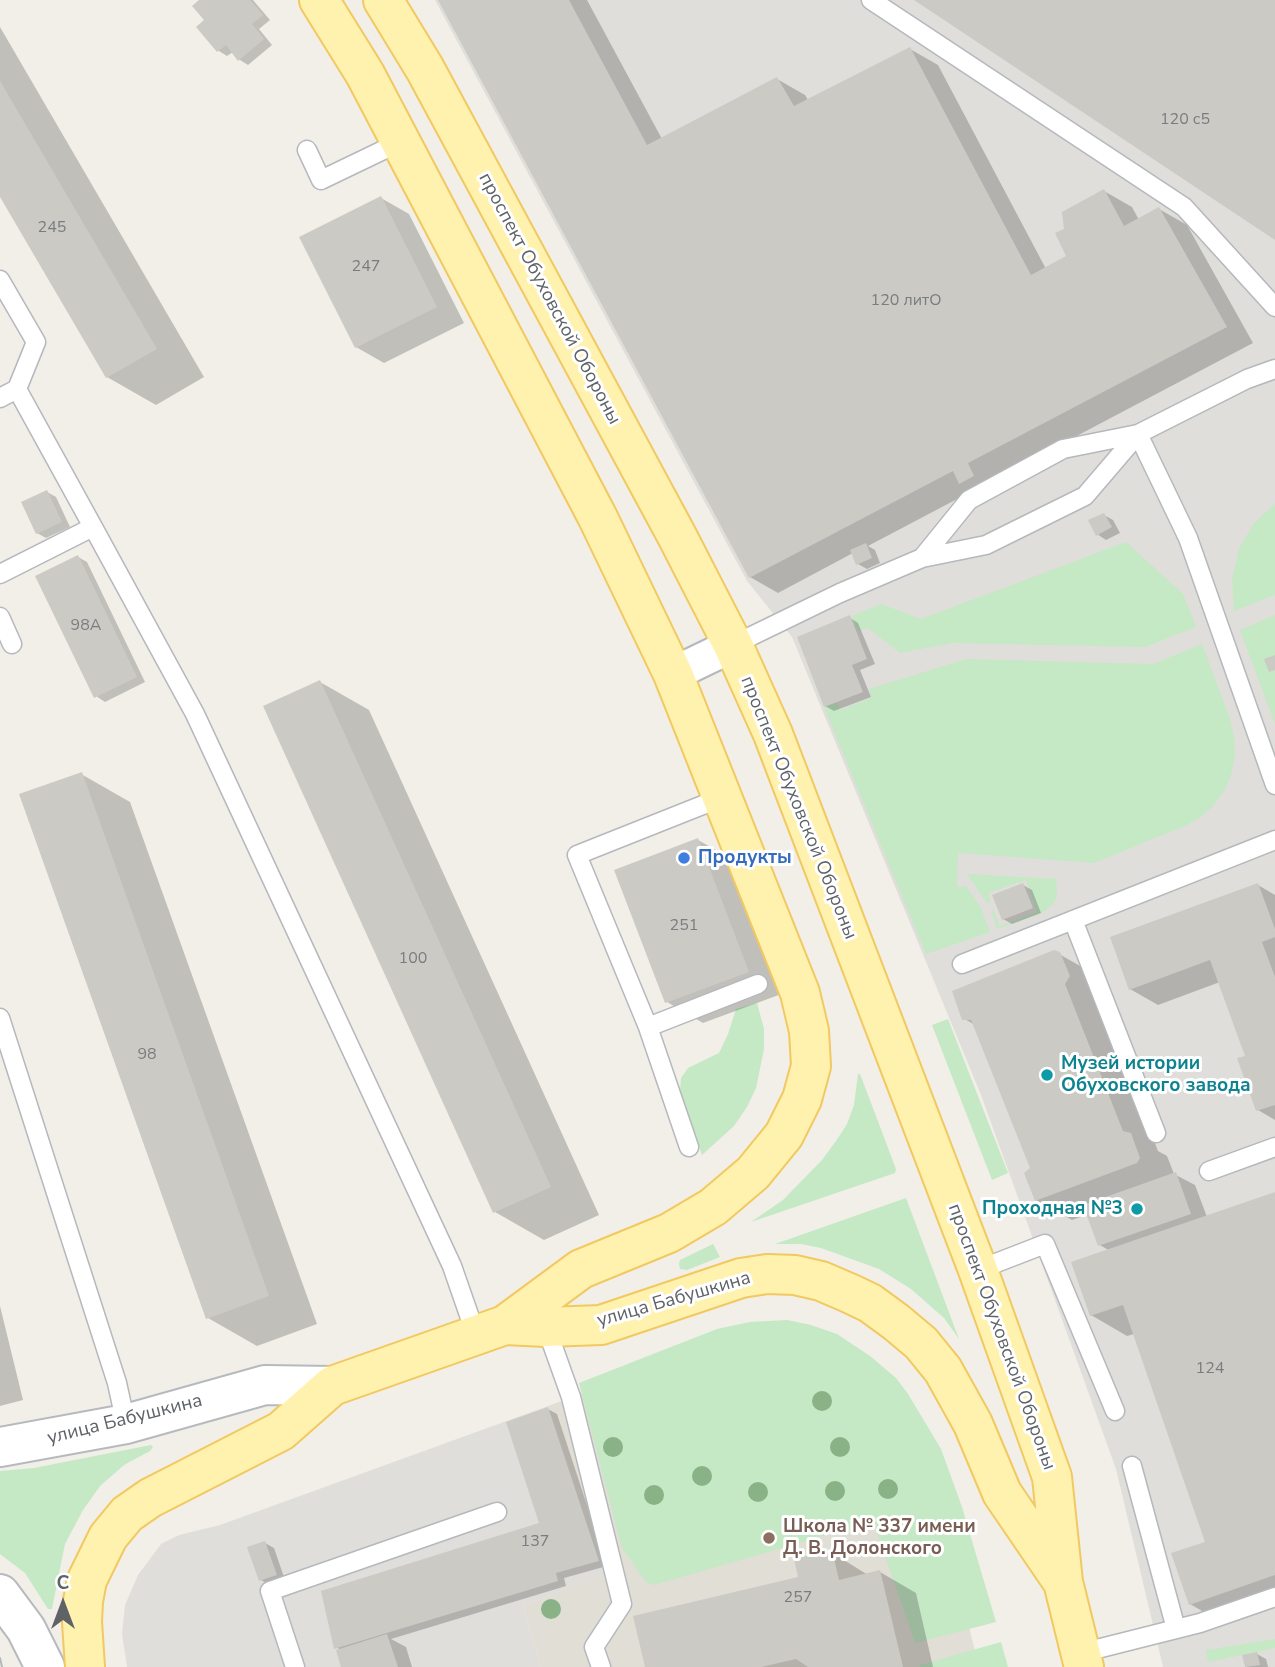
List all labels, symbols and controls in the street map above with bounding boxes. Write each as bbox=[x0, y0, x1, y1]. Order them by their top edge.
house number: 120 с5 bbox=[1160, 110, 1210, 130]
street label: проспект Обуховской Обороны bbox=[473, 169, 625, 429]
house number: 245 bbox=[38, 218, 66, 238]
house number: 247 bbox=[352, 257, 380, 277]
house number: 120 литО bbox=[871, 291, 941, 311]
house number: 98А bbox=[71, 616, 101, 636]
street label: проспект Обуховской Обороны bbox=[735, 673, 861, 943]
place label: Продукты bbox=[698, 847, 792, 869]
marker: Продукты bbox=[676, 850, 692, 866]
house number: 251 bbox=[670, 916, 698, 936]
house number: 100 bbox=[399, 949, 427, 969]
house number: 98 bbox=[137, 1045, 157, 1065]
place label: Музей истории Обуховского завода bbox=[1061, 1053, 1251, 1097]
marker: Музей истории Обуховского завода bbox=[1039, 1067, 1055, 1083]
place label: Проходная №3 bbox=[982, 1198, 1123, 1220]
street label: проспект Обуховской Обороны bbox=[942, 1201, 1060, 1473]
marker: Проходная №3 bbox=[1129, 1201, 1145, 1217]
street label: улица Бабушкина bbox=[594, 1267, 754, 1333]
house number: 124 bbox=[1196, 1359, 1224, 1379]
street label: улица Бабушкина bbox=[45, 1390, 205, 1450]
place label: Школа № 337 имени Д. В. Долонского bbox=[783, 1516, 976, 1560]
marker: Школа № 337 имени Д. В. Долонского bbox=[761, 1530, 777, 1546]
house number: 137 bbox=[521, 1532, 549, 1552]
north arrow bbox=[28, 1569, 98, 1639]
text: С bbox=[57, 1570, 69, 1596]
house number: 257 bbox=[784, 1588, 812, 1608]

